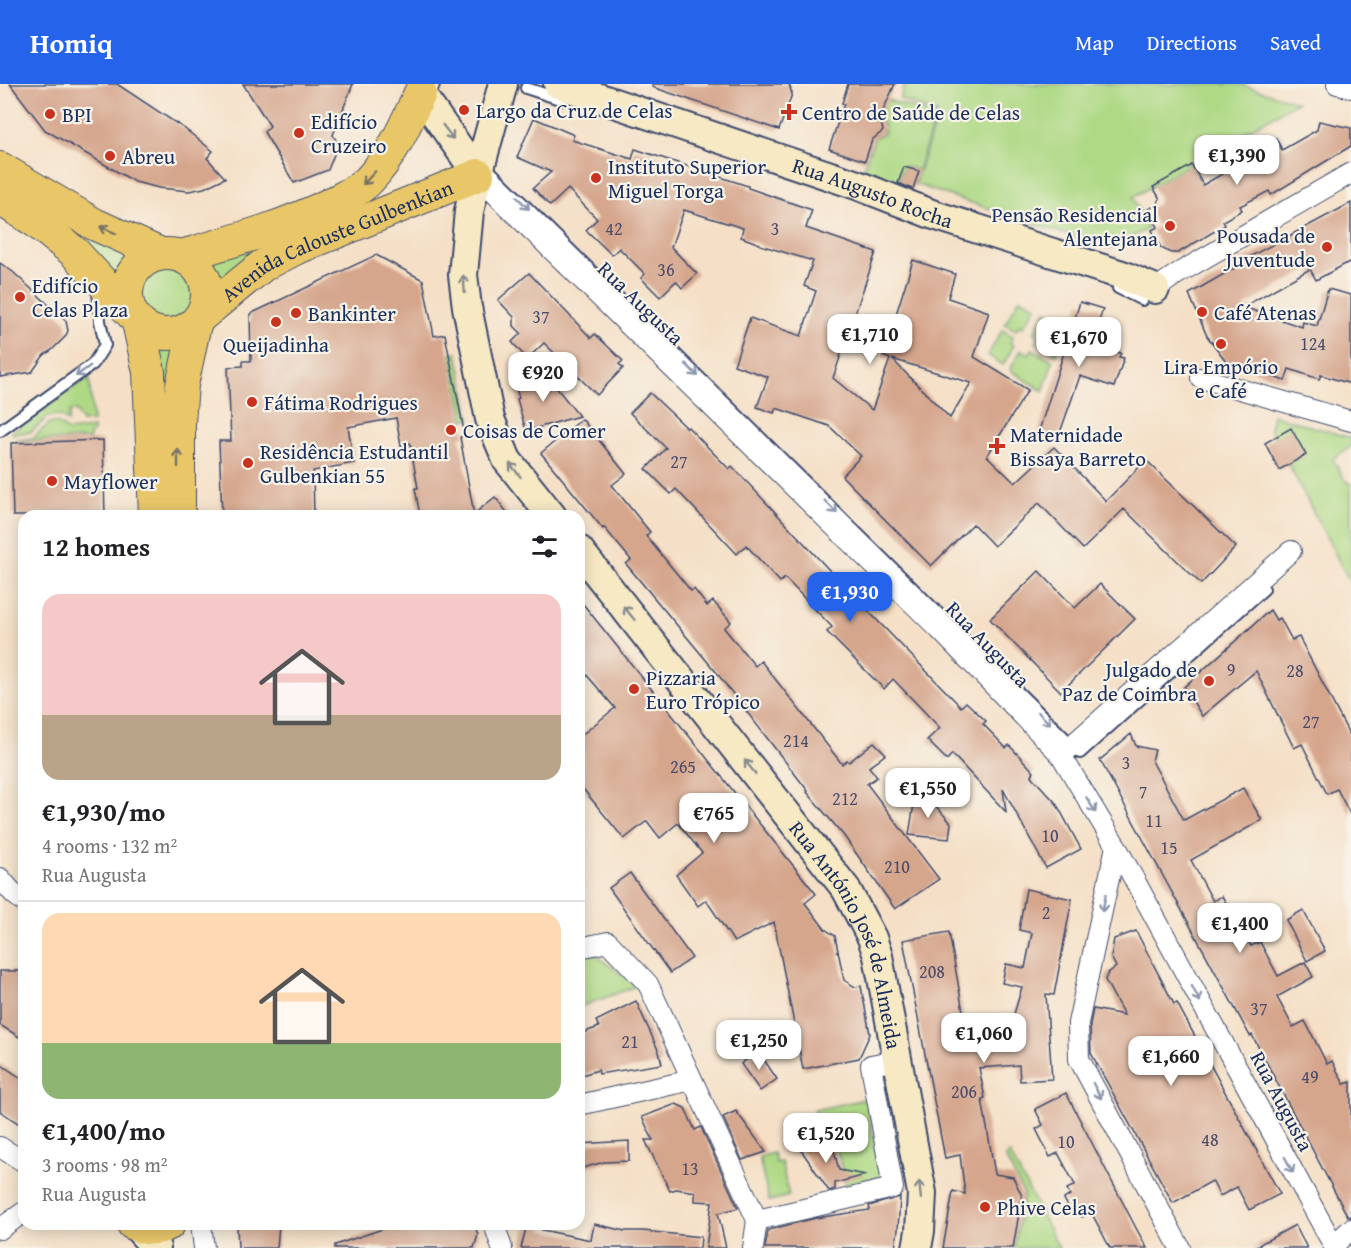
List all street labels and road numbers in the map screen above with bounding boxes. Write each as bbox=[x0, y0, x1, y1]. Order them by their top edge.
street label: Rua Augusto Rocha bbox=[789, 149, 957, 236]
street label: Avenida Calouste Gulbenkian bbox=[214, 171, 458, 309]
street label: Rua Augusta bbox=[591, 254, 691, 352]
street label: Rua Augusta bbox=[939, 594, 1037, 694]
street label: Rua António José de Almeida bbox=[782, 814, 910, 1052]
street label: Rua Augusta bbox=[1243, 1045, 1321, 1157]

